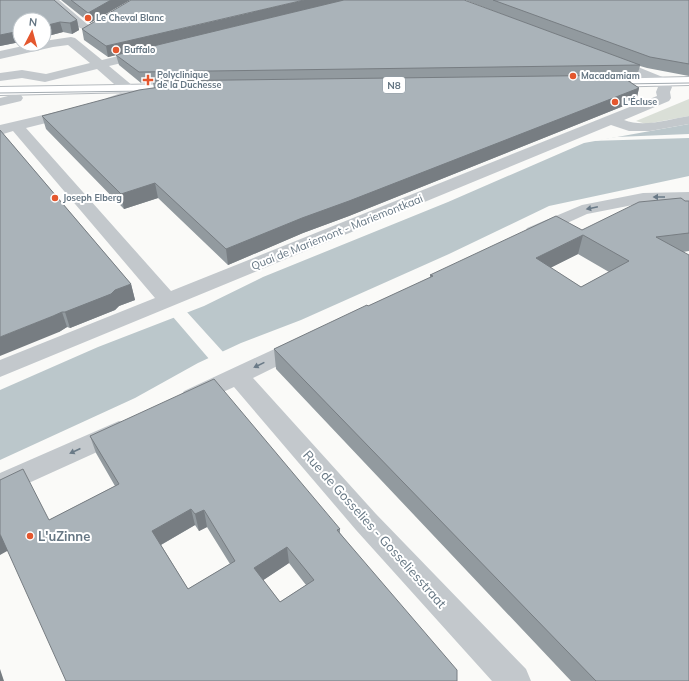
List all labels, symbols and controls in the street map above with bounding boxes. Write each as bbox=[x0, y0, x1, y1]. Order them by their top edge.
north arrow bbox=[12, 12, 52, 52]
place label: Le Cheval Blanc bbox=[96, 12, 165, 23]
marker: Le Cheval Blanc bbox=[83, 13, 93, 23]
text: N bbox=[28, 15, 38, 29]
place label: Buffalo bbox=[124, 44, 155, 55]
marker: Buffalo bbox=[111, 45, 121, 55]
place label: Polyclinique de la Duchesse bbox=[157, 69, 222, 90]
place label: Macadamiam bbox=[581, 70, 640, 81]
marker: Macadamiam bbox=[568, 71, 578, 81]
marker: Polyclinique de la Duchesse bbox=[142, 74, 154, 86]
road number: N8 bbox=[383, 77, 405, 93]
place label: L'Écluse bbox=[623, 96, 657, 107]
marker: L'Écluse bbox=[610, 97, 620, 107]
street label: Quai de Mariemont - Mariemontkaai bbox=[249, 191, 425, 273]
place label: Joseph Elberg bbox=[63, 192, 122, 203]
marker: Joseph Elberg bbox=[50, 193, 60, 203]
one-way arrow bbox=[653, 194, 665, 201]
one-way arrow bbox=[586, 206, 598, 212]
one-way arrow bbox=[254, 362, 265, 368]
street label: Rue de Gosselies - Gosseliesstraat bbox=[300, 447, 450, 611]
one-way arrow bbox=[70, 448, 81, 454]
place label: L'uZinne bbox=[38, 528, 90, 544]
marker: L'uZinne bbox=[25, 531, 35, 541]

